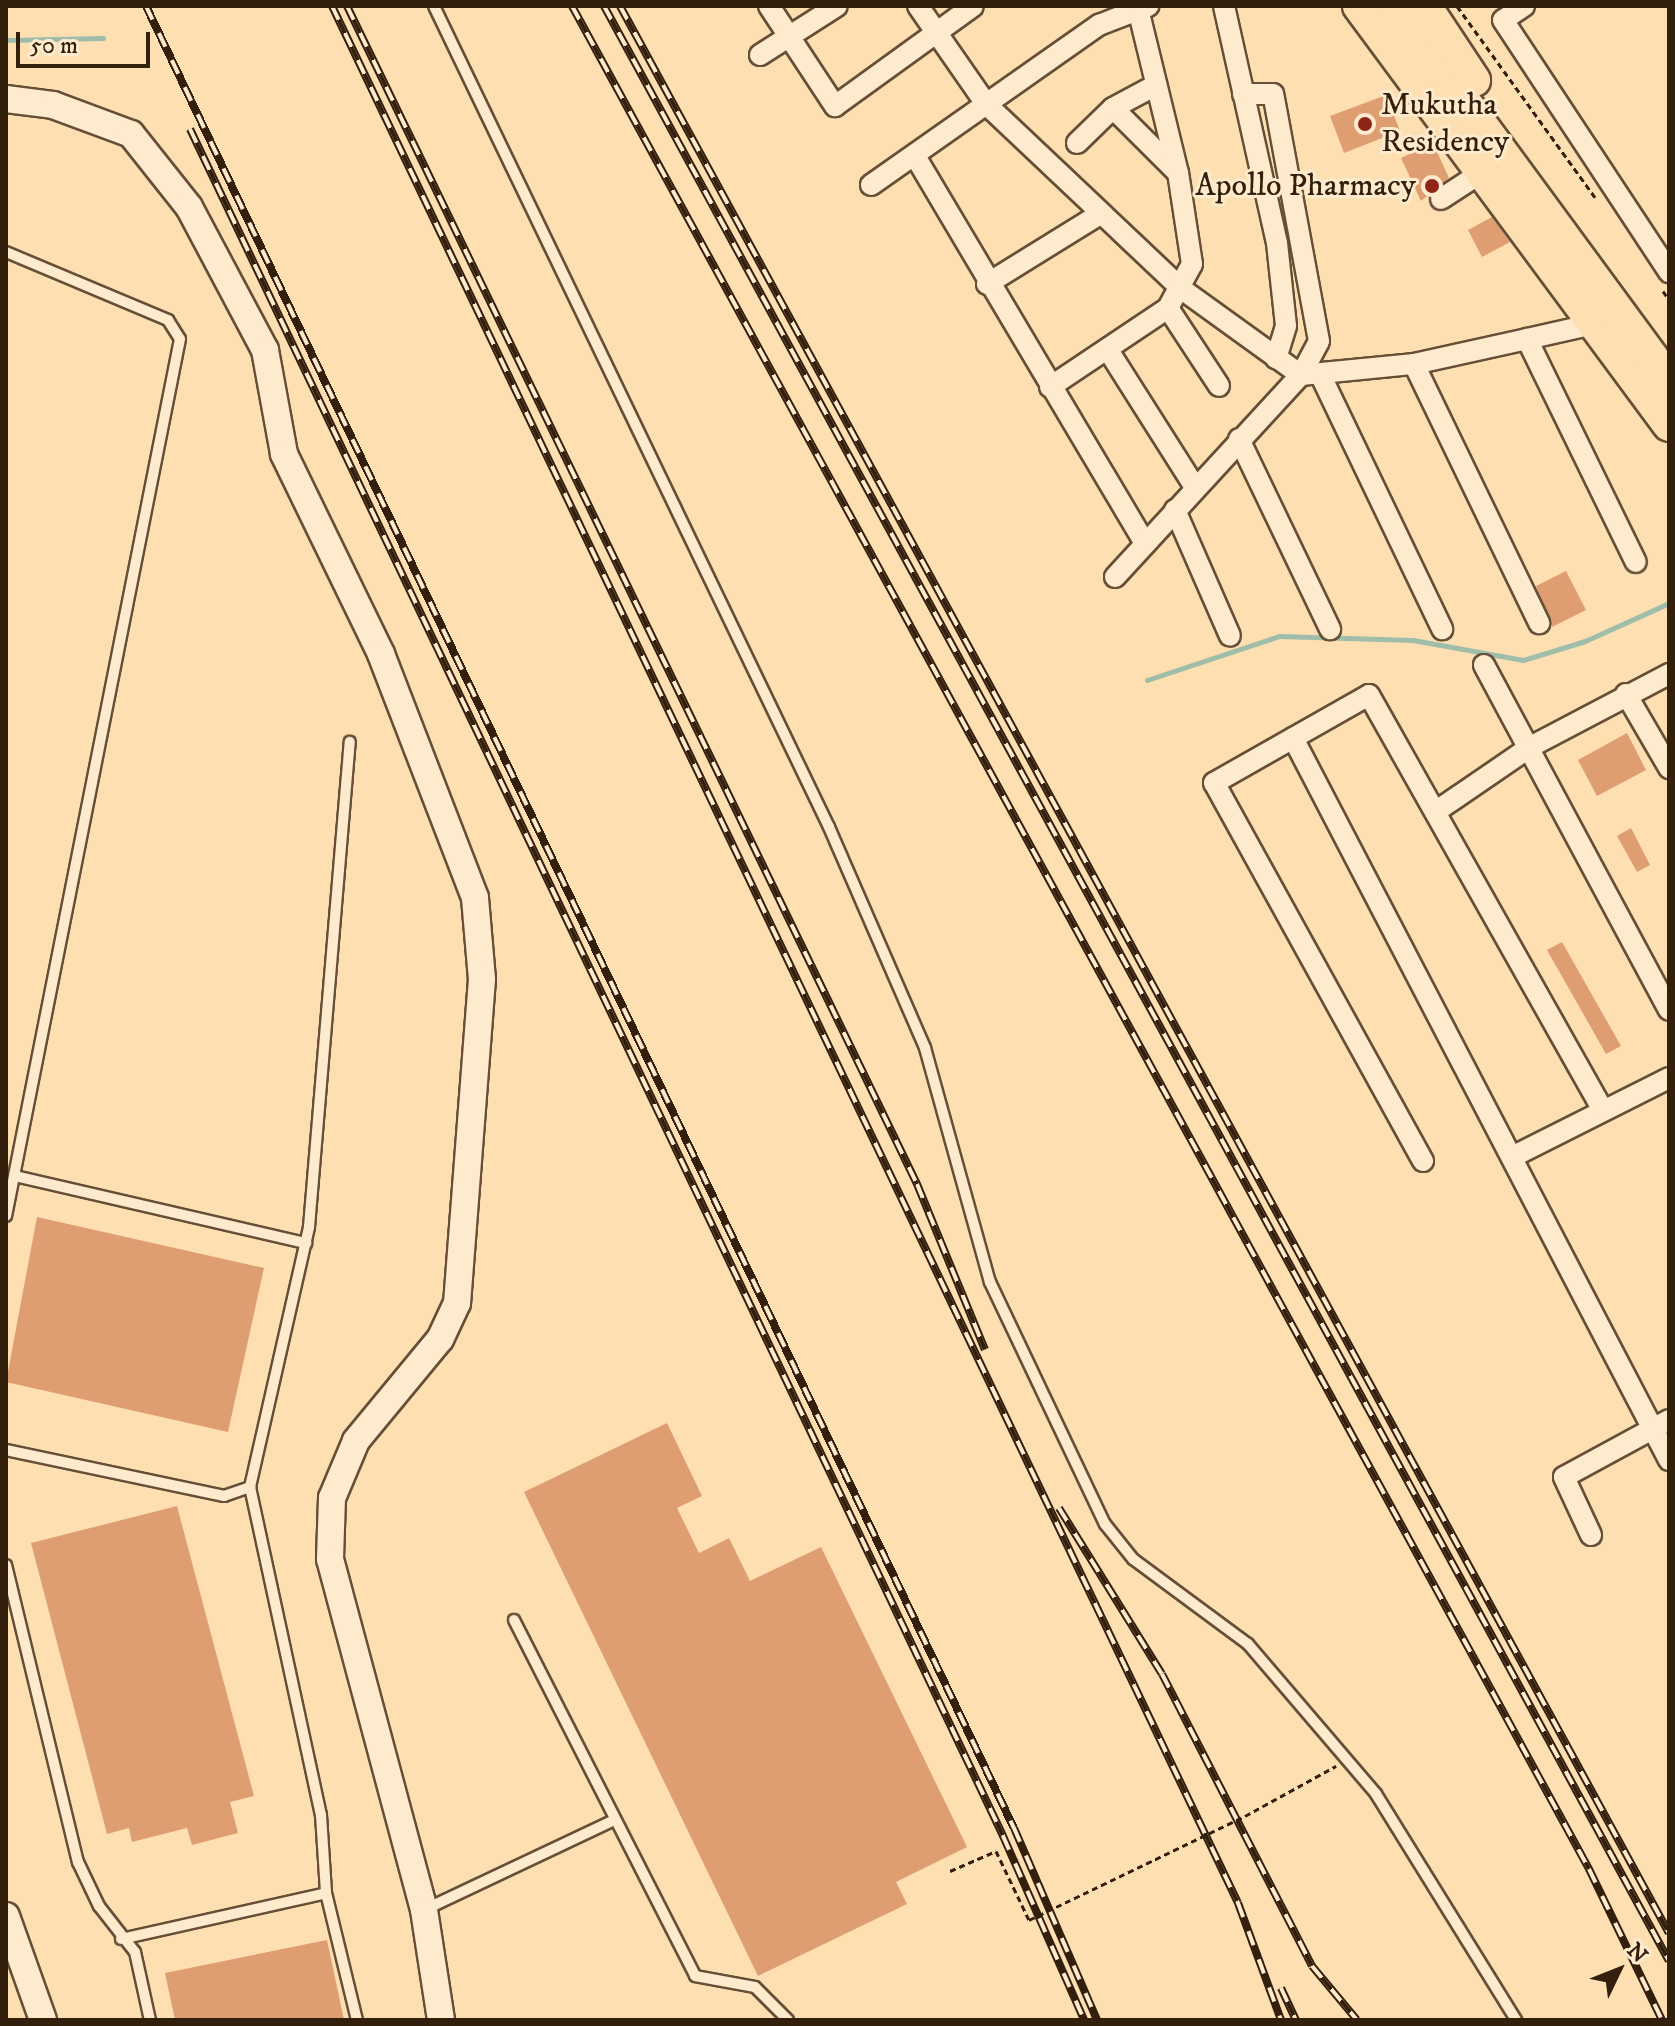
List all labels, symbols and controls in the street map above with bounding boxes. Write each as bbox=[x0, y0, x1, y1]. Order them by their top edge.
scale bar bbox=[20, 16, 154, 66]
text: 50 m bbox=[30, 31, 78, 61]
place label: Mukutha Residency bbox=[1381, 87, 1509, 162]
marker: Mukutha Residency bbox=[1356, 115, 1374, 133]
place label: Apollo Pharmacy bbox=[1195, 167, 1416, 205]
marker: Apollo Pharmacy bbox=[1423, 177, 1441, 195]
north arrow bbox=[1579, 1930, 1659, 2010]
text: N bbox=[1621, 1937, 1653, 1969]

